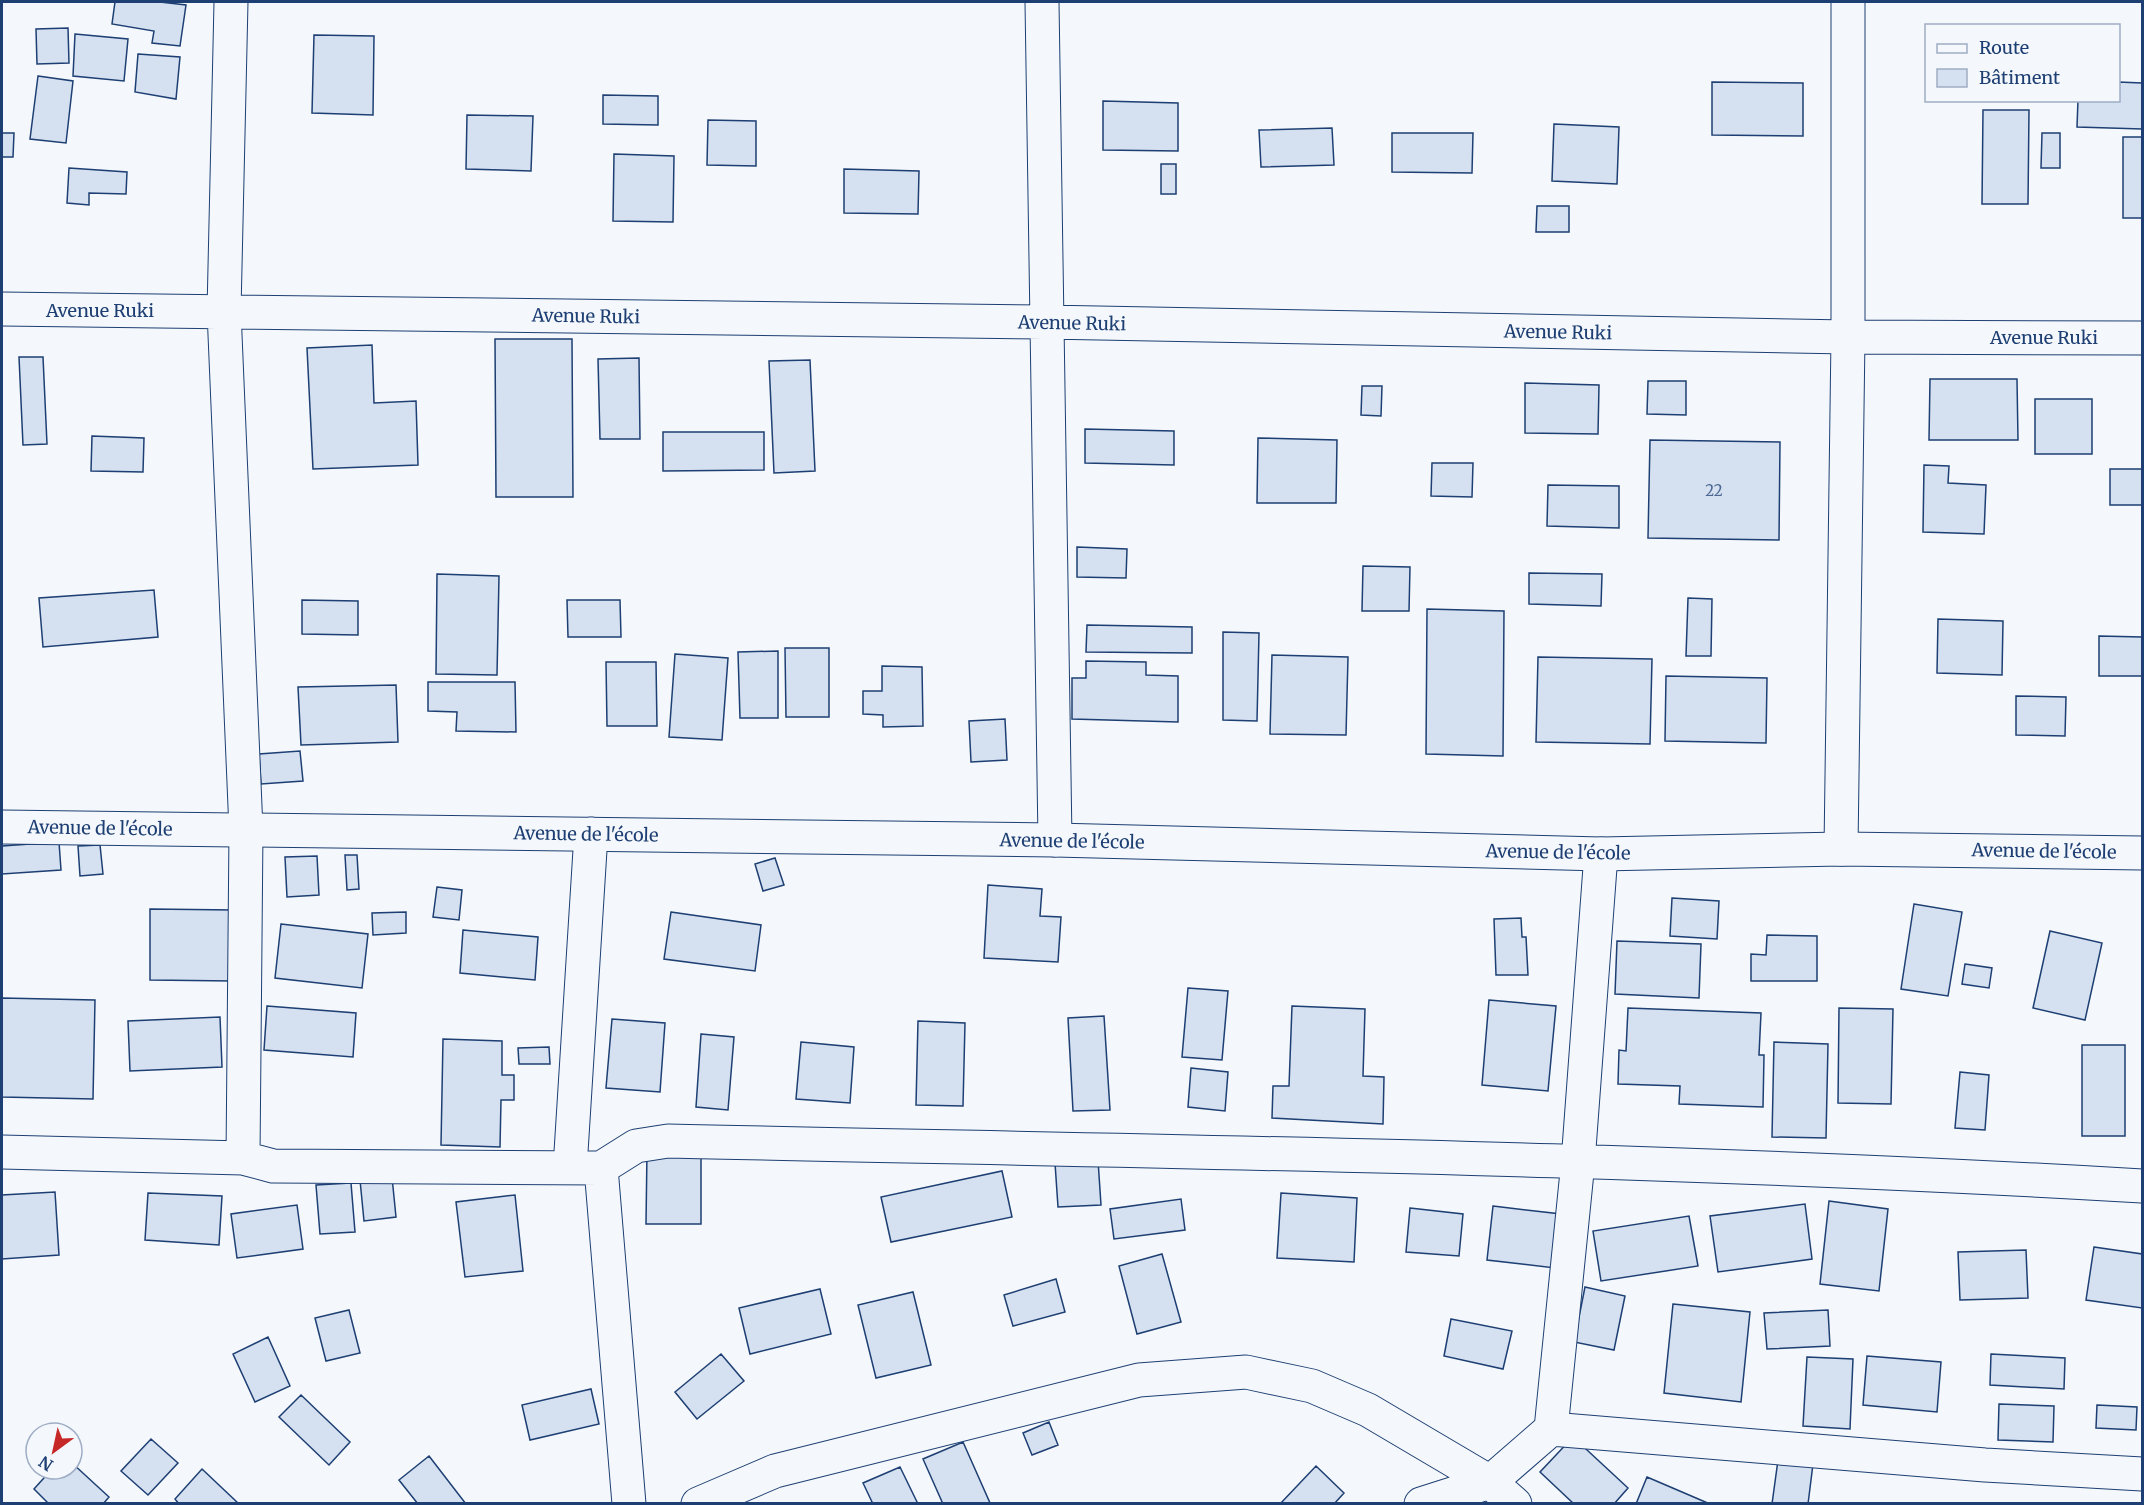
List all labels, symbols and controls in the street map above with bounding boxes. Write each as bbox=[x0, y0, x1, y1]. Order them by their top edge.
legend bbox=[1925, 24, 2120, 102]
text: Route bbox=[1979, 36, 2029, 59]
text: Bâtiment bbox=[1979, 66, 2060, 89]
street label: Avenue Ruki bbox=[45, 299, 154, 322]
street label: Avenue Ruki bbox=[531, 304, 640, 328]
street label: Avenue Ruki bbox=[1017, 311, 1126, 335]
street label: Avenue Ruki bbox=[1503, 320, 1612, 344]
street label: Avenue Ruki bbox=[1989, 326, 2098, 349]
house number: 22 bbox=[1705, 481, 1723, 500]
street label: Avenue de l'école bbox=[26, 815, 173, 841]
street label: Avenue de l'école bbox=[512, 821, 659, 847]
street label: Avenue de l'école bbox=[998, 828, 1145, 854]
street label: Avenue de l'école bbox=[1970, 838, 2117, 864]
street label: Avenue de l'école bbox=[1484, 839, 1631, 865]
north arrow bbox=[24, 1421, 84, 1481]
text: N bbox=[35, 1452, 57, 1475]

